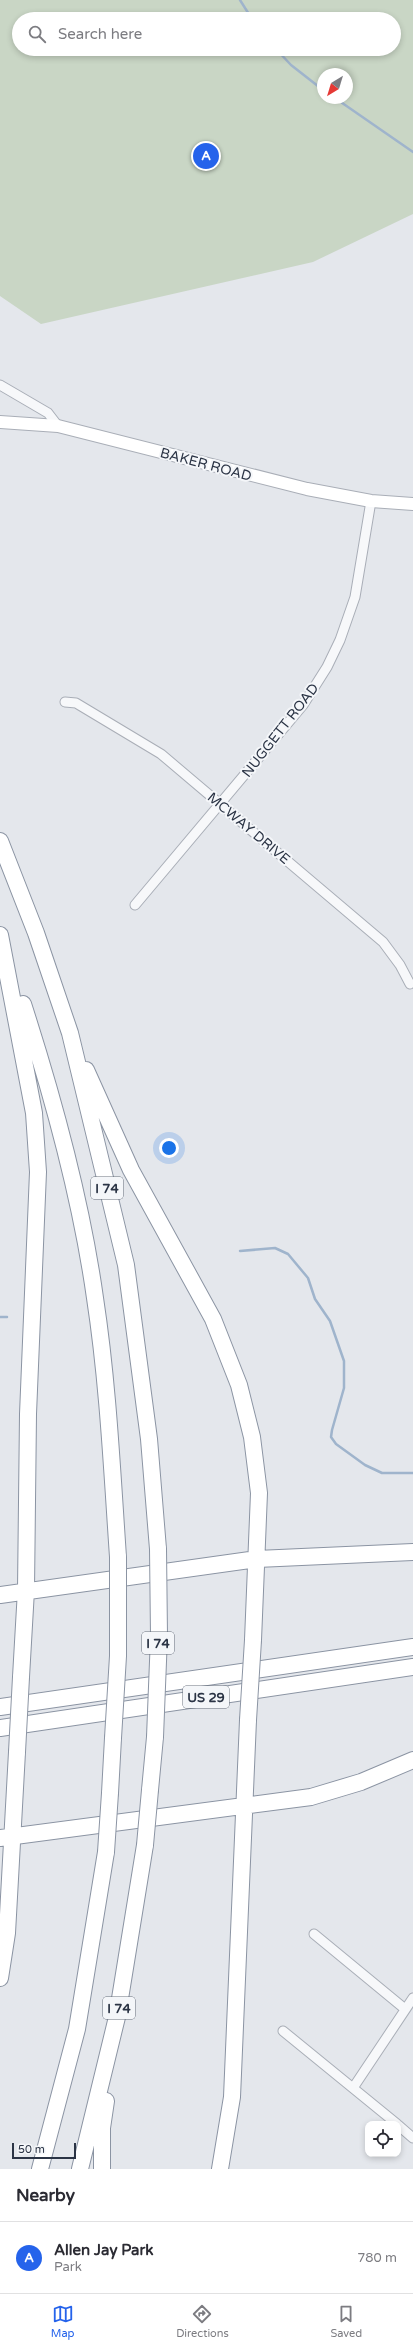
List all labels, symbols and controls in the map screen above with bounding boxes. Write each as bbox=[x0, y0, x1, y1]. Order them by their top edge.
search box bbox=[12, 12, 401, 56]
icon: search bbox=[26, 23, 48, 45]
text: Search here bbox=[58, 25, 142, 43]
north arrow bbox=[317, 68, 353, 104]
pin: A bbox=[193, 141, 219, 171]
street label: BAKER ROAD bbox=[158, 444, 254, 485]
street label: NUGGETT ROAD bbox=[238, 680, 322, 781]
street label: MCWAY DRIVE bbox=[204, 789, 294, 868]
your location bbox=[159, 1138, 179, 1158]
road number: I 74 bbox=[91, 1177, 123, 1199]
road number: I 74 bbox=[142, 1632, 174, 1654]
road number: US 29 bbox=[183, 1686, 229, 1708]
road number: I 74 bbox=[103, 1997, 135, 2019]
map controls bbox=[365, 2121, 401, 2157]
button: locate bbox=[365, 2121, 401, 2157]
scale bar bbox=[12, 2141, 76, 2160]
text: 50 m bbox=[18, 2143, 45, 2156]
text: Nearby bbox=[16, 2185, 75, 2206]
text: Allen Jay Park bbox=[54, 2241, 153, 2259]
text: A bbox=[24, 2250, 34, 2266]
text: 780 m bbox=[357, 2250, 397, 2266]
text: Park bbox=[54, 2259, 82, 2275]
tab: Map bbox=[51, 2303, 75, 2340]
tab: Directions bbox=[176, 2303, 229, 2340]
tab: Saved bbox=[330, 2303, 362, 2340]

